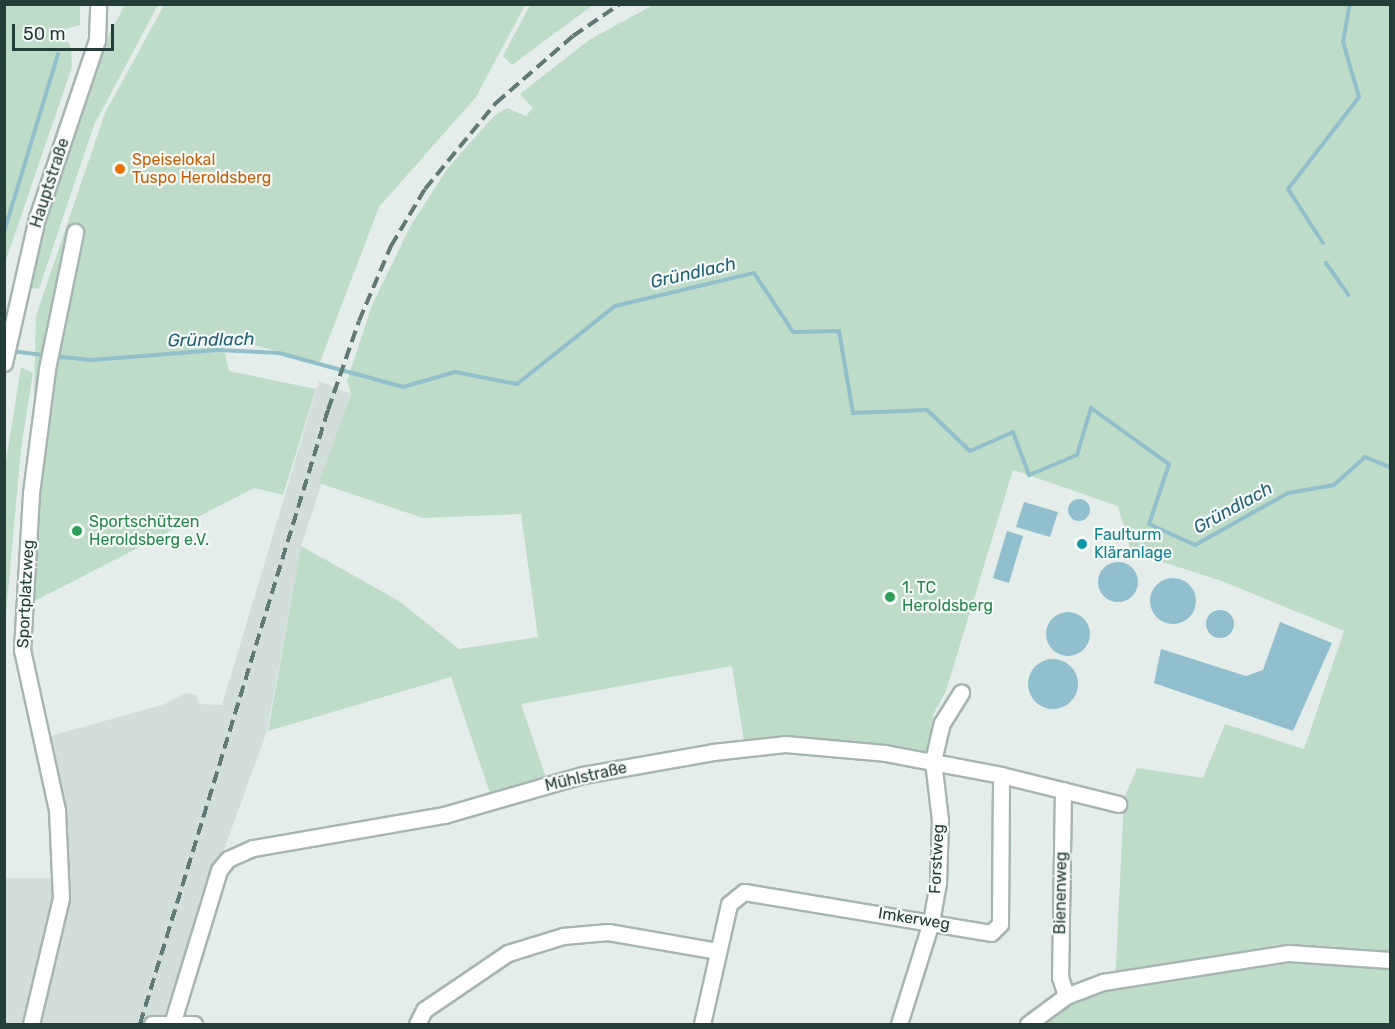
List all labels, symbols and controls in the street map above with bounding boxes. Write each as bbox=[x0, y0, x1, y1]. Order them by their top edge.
scale bar bbox=[15, 12, 117, 50]
text: 50 m bbox=[23, 23, 66, 45]
street label: Hauptstraße bbox=[26, 136, 74, 230]
place label: Speiselokal Tuspo Heroldsberg bbox=[132, 150, 271, 188]
marker: Speiselokal Tuspo Heroldsberg bbox=[113, 162, 127, 176]
water label: Gründlach bbox=[648, 253, 738, 293]
water label: Gründlach bbox=[167, 328, 255, 352]
water label: Gründlach bbox=[1190, 477, 1276, 539]
place label: Sportschützen Heroldsberg e.V. bbox=[89, 512, 209, 550]
marker: Sportschützen Heroldsberg e.V. bbox=[70, 524, 84, 538]
place label: Faulturm Kläranlage bbox=[1094, 525, 1172, 563]
marker: Faulturm Kläranlage bbox=[1075, 537, 1089, 551]
street label: Sportplatzweg bbox=[14, 539, 38, 649]
place label: 1. TC Heroldsberg bbox=[902, 578, 993, 616]
marker: 1. TC Heroldsberg bbox=[883, 590, 897, 604]
street label: Mühlstraße bbox=[543, 758, 629, 796]
street label: Forstweg bbox=[926, 824, 948, 894]
street label: Bienenweg bbox=[1051, 851, 1071, 935]
street label: Imkerweg bbox=[877, 904, 951, 934]

